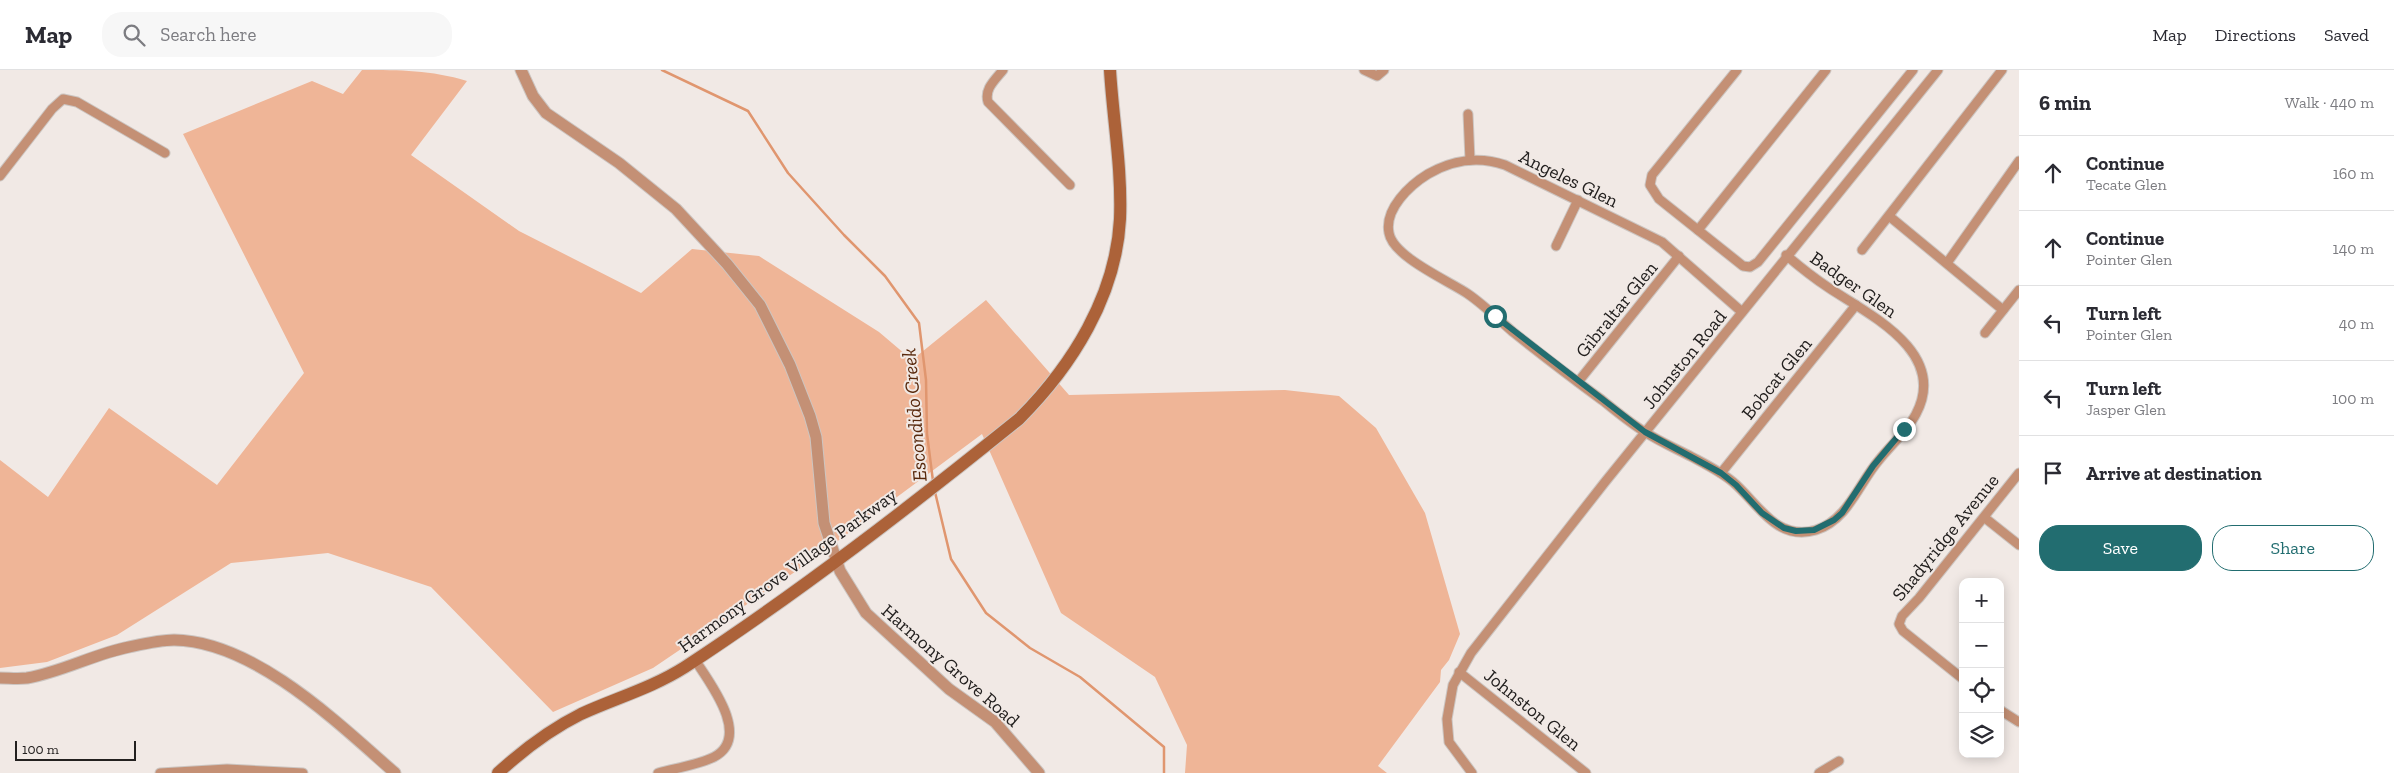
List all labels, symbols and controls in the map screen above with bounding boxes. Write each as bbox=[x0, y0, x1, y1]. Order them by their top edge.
search box bbox=[102, 12, 452, 57]
text: Map bbox=[25, 20, 72, 49]
icon: search bbox=[120, 21, 148, 49]
text: Search here bbox=[160, 23, 257, 46]
text: Map bbox=[2152, 24, 2187, 46]
text: Directions bbox=[2215, 24, 2296, 46]
text: Saved bbox=[2324, 24, 2369, 46]
text: 6 min bbox=[2039, 90, 2091, 115]
text: Walk · 440 m bbox=[2285, 93, 2374, 112]
street label: Angeles Glen bbox=[1516, 145, 1622, 212]
text: Continue bbox=[2086, 152, 2164, 175]
icon: ahead bbox=[2039, 159, 2067, 187]
text: 160 m bbox=[2333, 164, 2374, 183]
text: Tecate Glen bbox=[2086, 175, 2167, 194]
text: Continue bbox=[2086, 227, 2164, 250]
icon: ahead bbox=[2039, 234, 2067, 262]
text: 140 m bbox=[2333, 239, 2374, 258]
street label: Badger Glen bbox=[1806, 246, 1902, 323]
text: Pointer Glen bbox=[2086, 250, 2172, 269]
street label: Gibraltar Glen bbox=[1571, 257, 1662, 362]
text: Turn left bbox=[2086, 302, 2161, 325]
route start bbox=[1484, 305, 1507, 328]
street label: Johnston Road bbox=[1637, 305, 1732, 413]
icon: left bbox=[2039, 309, 2067, 337]
text: 40 m bbox=[2339, 314, 2374, 333]
text: Pointer Glen bbox=[2086, 325, 2172, 344]
street label: Bobcat Glen bbox=[1736, 333, 1816, 424]
water label: Escondido Creek bbox=[896, 347, 932, 483]
text: Turn left bbox=[2086, 377, 2161, 400]
icon: left bbox=[2039, 384, 2067, 412]
text: 100 m bbox=[2332, 389, 2374, 408]
text: Jasper Glen bbox=[2086, 400, 2166, 419]
route end bbox=[1893, 418, 1916, 441]
icon: arrive bbox=[2039, 459, 2067, 487]
text: Arrive at destination bbox=[2086, 462, 2262, 485]
street label: Shadyridge Avenue bbox=[1887, 469, 2004, 606]
street label: Harmony Grove Village Parkway bbox=[673, 483, 901, 658]
button: Save bbox=[2039, 525, 2202, 571]
button: Share bbox=[2212, 525, 2374, 571]
map controls bbox=[1959, 578, 2004, 758]
button: + bbox=[1959, 578, 2004, 623]
street label: Harmony Grove Road bbox=[877, 599, 1025, 732]
button: − bbox=[1959, 623, 2004, 668]
street label: Johnston Glen bbox=[1480, 663, 1586, 755]
button: locate bbox=[1959, 668, 2004, 713]
button: layers bbox=[1959, 713, 2004, 758]
scale bar bbox=[15, 738, 136, 761]
text: 100 m bbox=[22, 741, 59, 758]

